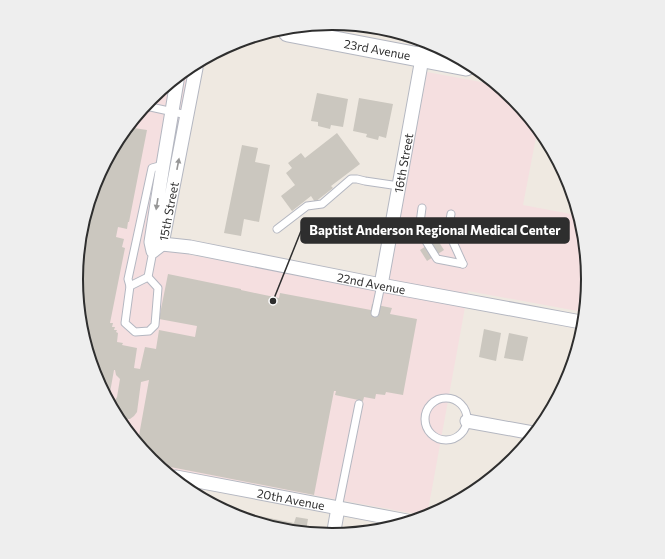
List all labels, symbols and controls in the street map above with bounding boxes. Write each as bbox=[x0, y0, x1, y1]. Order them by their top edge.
street label: 23rd Avenue bbox=[343, 36, 412, 62]
street label: 16th Street bbox=[391, 132, 415, 194]
one-way arrow bbox=[175, 158, 181, 170]
street label: 15th Street bbox=[156, 180, 181, 242]
one-way arrow bbox=[154, 198, 160, 210]
callout: Baptist Anderson Regional Medical Center bbox=[301, 218, 569, 243]
text: Baptist Anderson Regional Medical Center bbox=[309, 222, 561, 238]
street label: 22nd Avenue bbox=[336, 269, 407, 296]
street label: 20th Avenue bbox=[256, 486, 326, 512]

